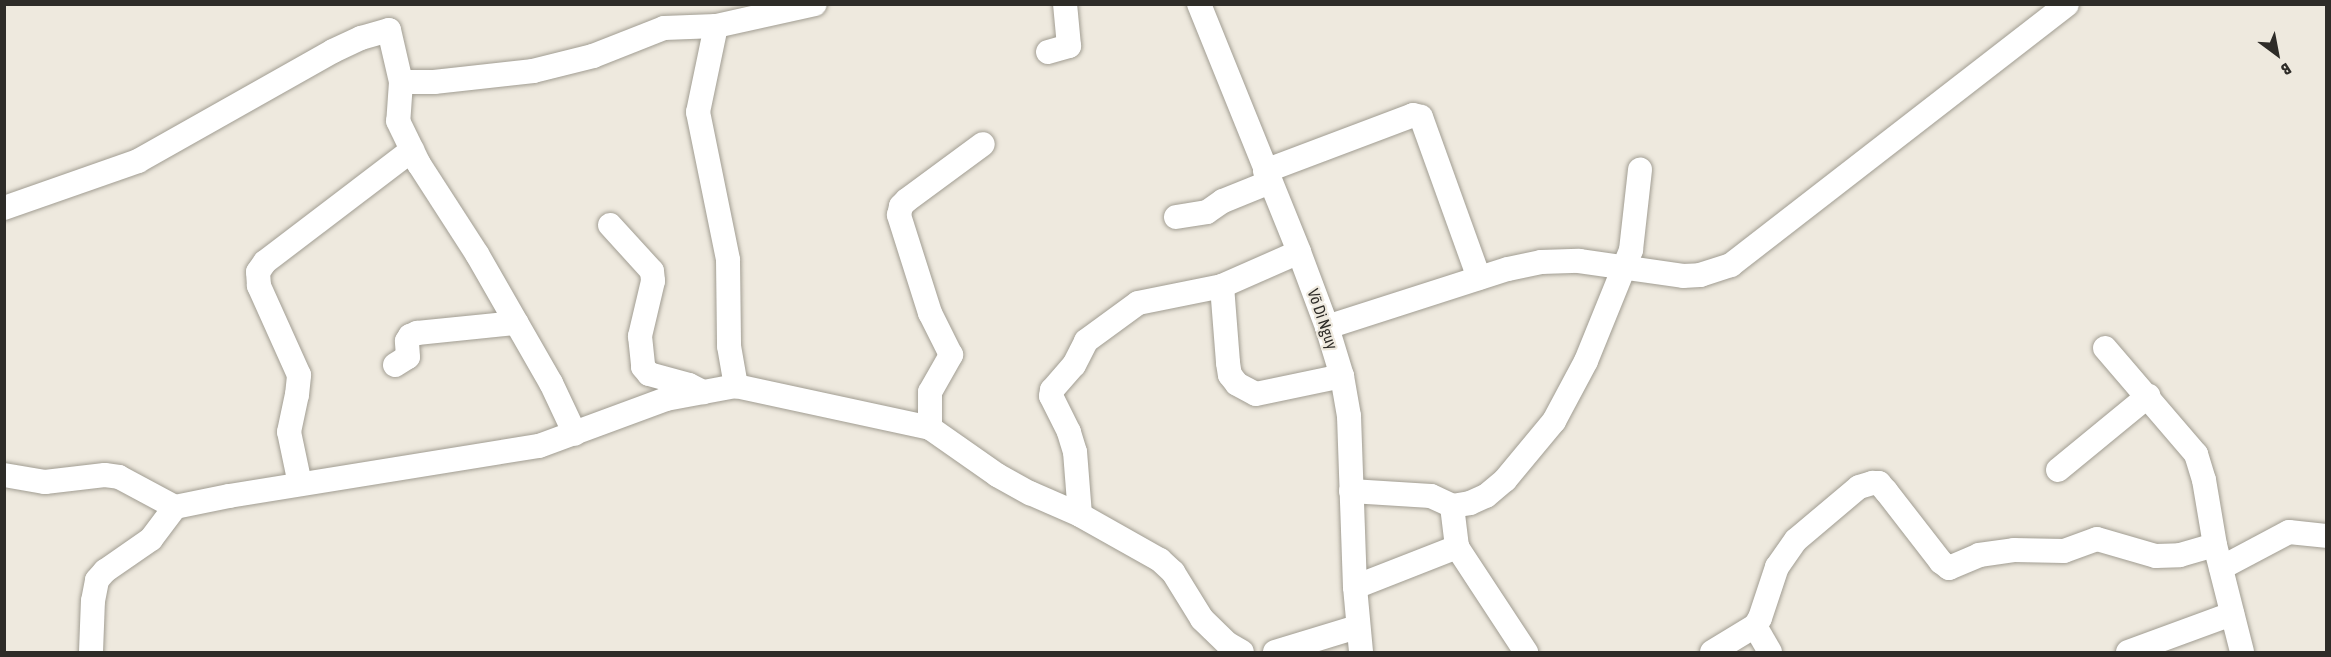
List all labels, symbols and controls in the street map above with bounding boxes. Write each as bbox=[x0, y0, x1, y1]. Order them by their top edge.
north arrow bbox=[2247, 24, 2307, 84]
text: B bbox=[2279, 60, 2295, 79]
street label: Võ Di Nguy bbox=[1304, 286, 1342, 352]

